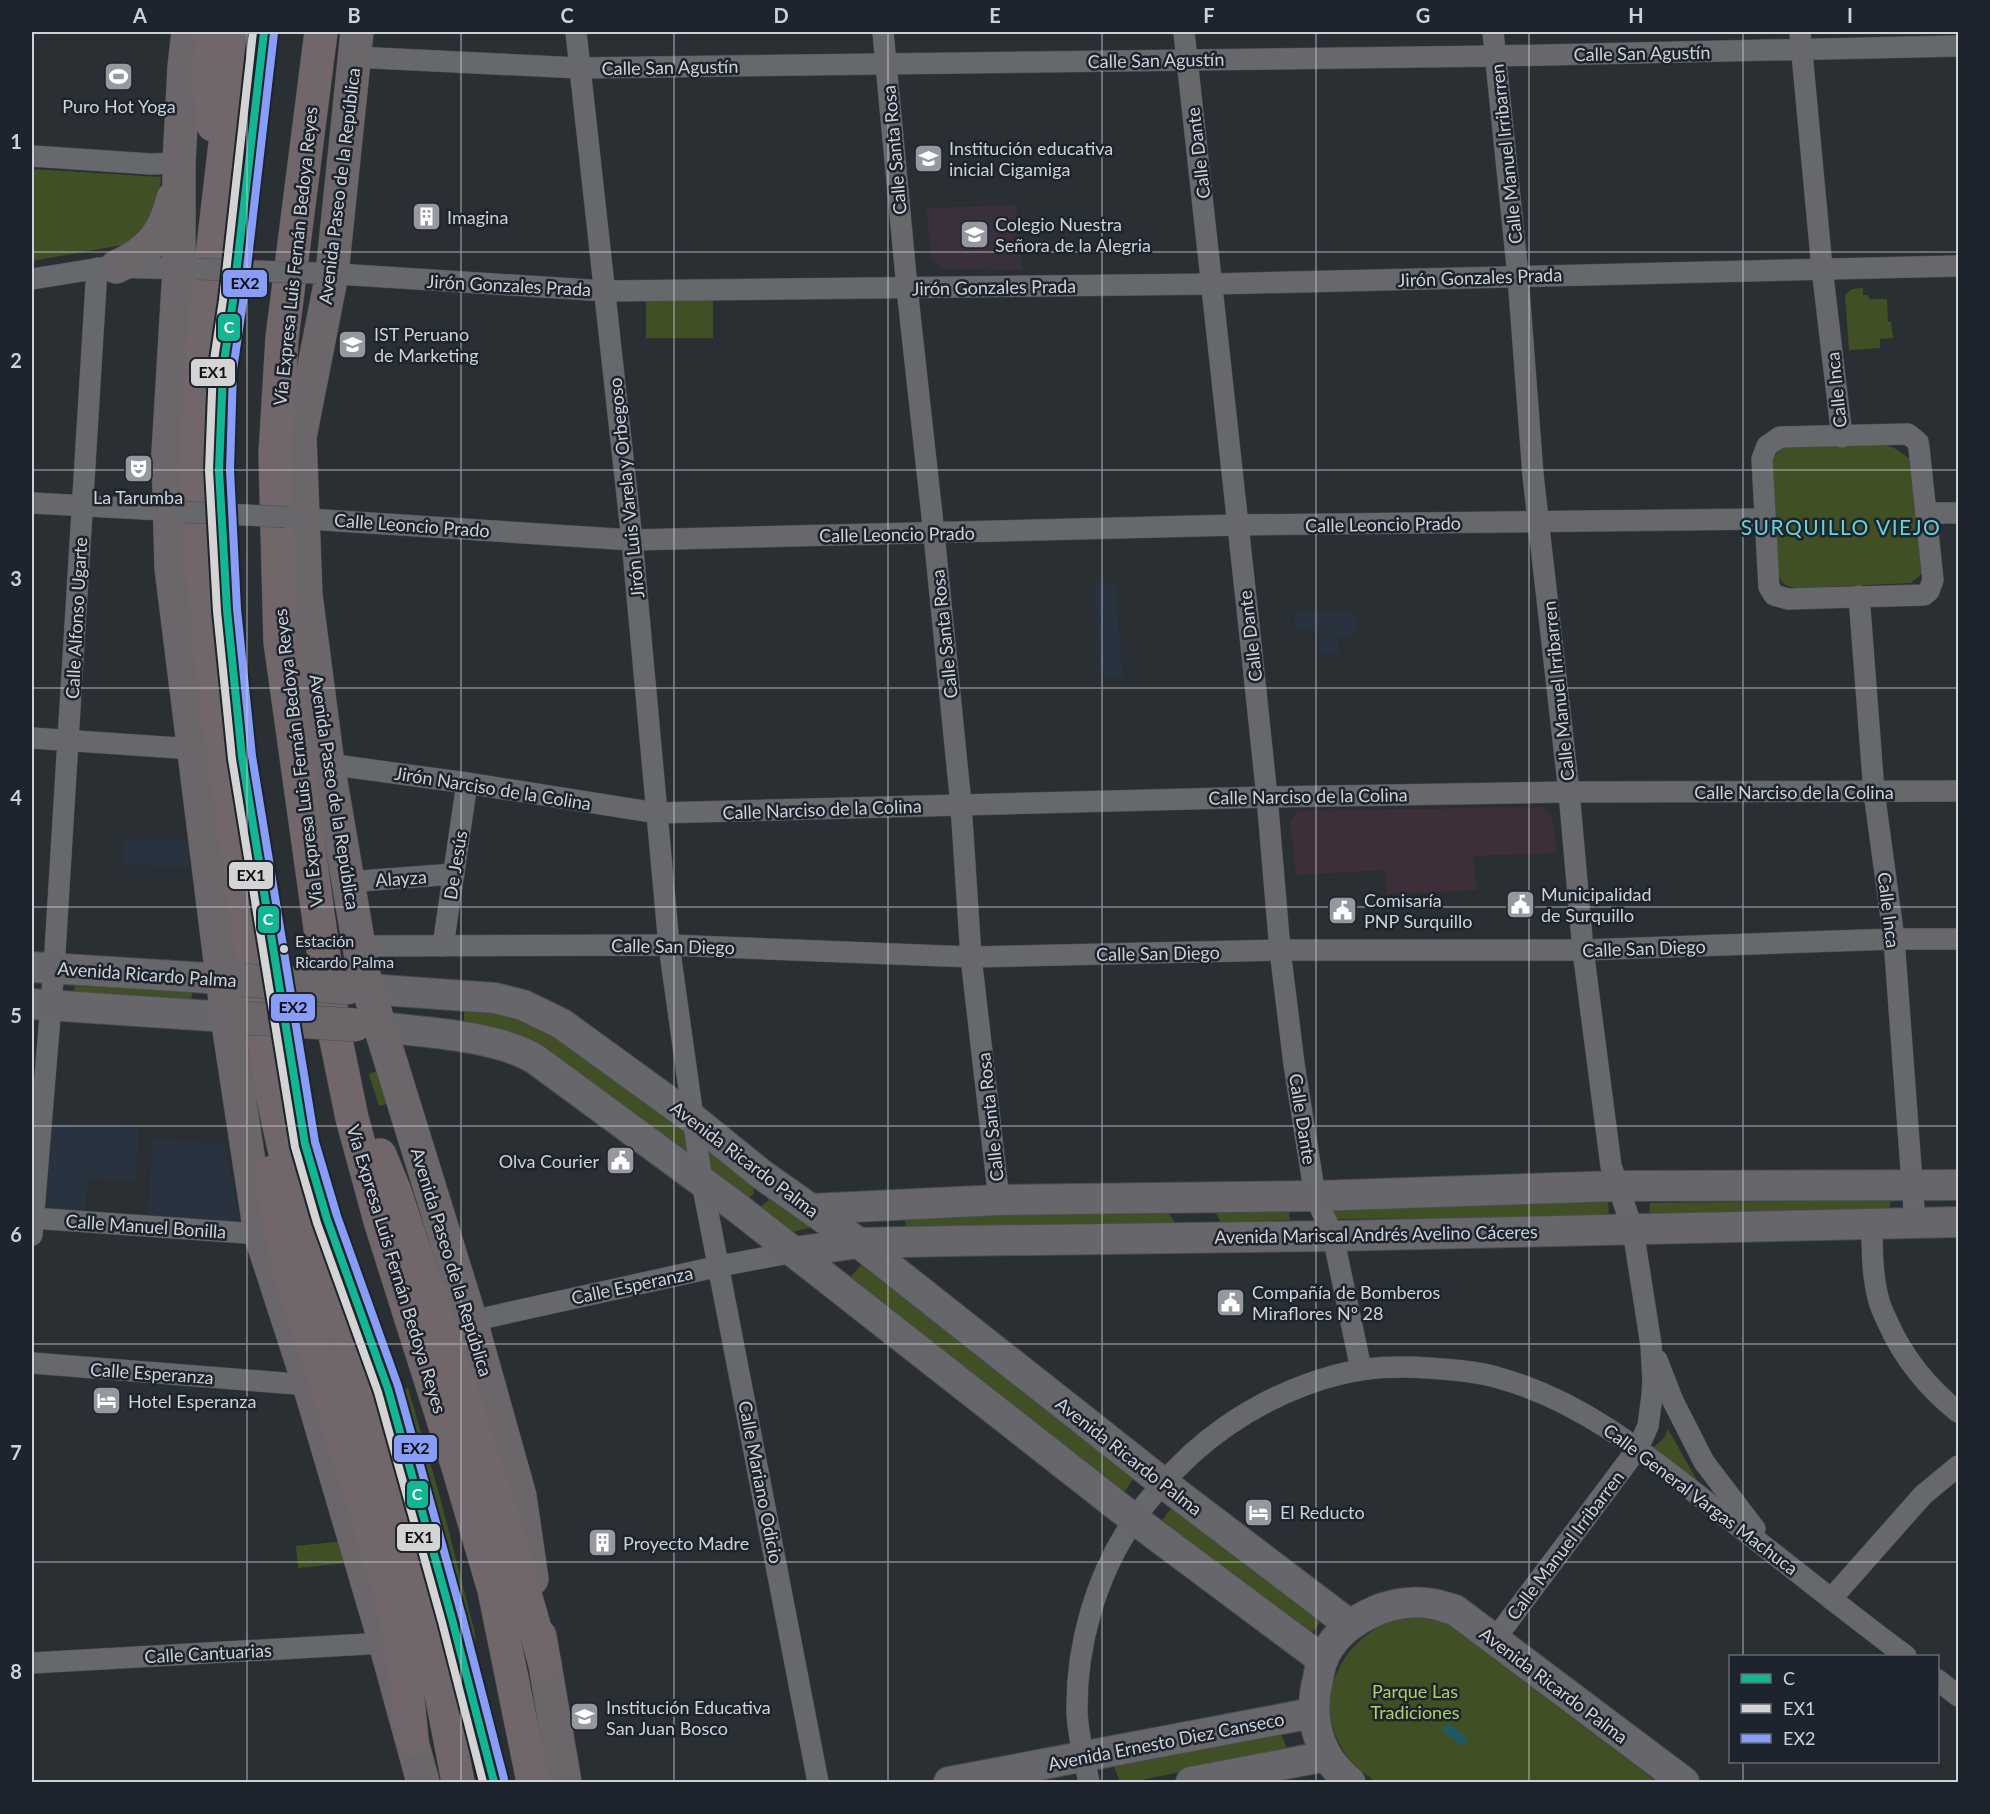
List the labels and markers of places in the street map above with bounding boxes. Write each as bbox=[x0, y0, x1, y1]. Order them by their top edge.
sports icon: Puro Hot Yoga bbox=[103, 61, 135, 93]
place label: Puro Hot Yoga bbox=[62, 95, 176, 117]
place label: Institución educativa inicial Cigamiga bbox=[949, 137, 1113, 180]
school or university icon: Institución educativa inicial Cigamiga bbox=[912, 142, 944, 174]
building icon: Imagina bbox=[410, 201, 442, 233]
place label: Imagina bbox=[447, 206, 508, 228]
place label: Colegio Nuestra Señora de la Alegria bbox=[995, 213, 1151, 256]
school or university icon: Colegio Nuestra Señora de la Alegria bbox=[958, 218, 990, 250]
place label: IST Peruano de Marketing bbox=[374, 323, 479, 366]
school or university icon: IST Peruano de Marketing bbox=[337, 328, 369, 360]
theatre icon: La Tarumba bbox=[122, 452, 154, 484]
place label: La Tarumba bbox=[93, 486, 183, 508]
place label: Municipalidad de Surquillo bbox=[1541, 883, 1652, 926]
public building icon: Municipalidad de Surquillo bbox=[1504, 888, 1536, 920]
place label: Comisaría PNP Surquillo bbox=[1364, 889, 1472, 932]
public building icon: Comisaría PNP Surquillo bbox=[1327, 894, 1359, 926]
place label: Estación Ricardo Palma bbox=[295, 931, 394, 971]
marker: Estación Ricardo Palma bbox=[278, 943, 290, 955]
public building icon: Olva Courier bbox=[604, 1145, 636, 1177]
place label: Olva Courier bbox=[499, 1150, 599, 1172]
place label: Compañía de Bomberos Miraflores Nº 28 bbox=[1252, 1281, 1440, 1324]
public building icon: Compañía de Bomberos Miraflores Nº 28 bbox=[1215, 1286, 1247, 1318]
hotel icon: Hotel Esperanza bbox=[91, 1385, 123, 1417]
place label: Hotel Esperanza bbox=[128, 1390, 256, 1412]
hotel icon: El Reducto bbox=[1243, 1496, 1275, 1528]
place label: El Reducto bbox=[1280, 1501, 1365, 1523]
building icon: Proyecto Madre bbox=[586, 1527, 618, 1559]
place label: Proyecto Madre bbox=[623, 1532, 749, 1554]
place label: Institución Educativa San Juan Bosco bbox=[606, 1696, 771, 1739]
school or university icon: Institución Educativa San Juan Bosco bbox=[569, 1701, 601, 1733]

